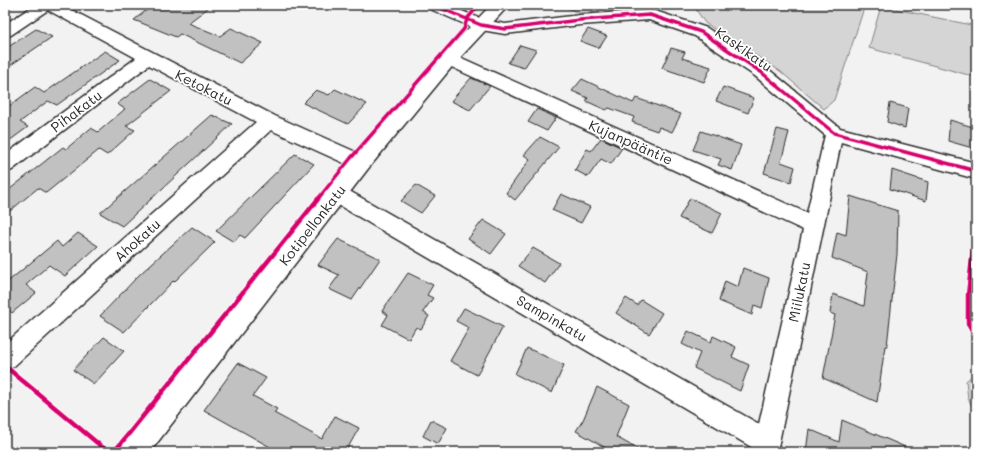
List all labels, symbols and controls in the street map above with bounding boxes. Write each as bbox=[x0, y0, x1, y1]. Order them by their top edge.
street label: Kaskikatu bbox=[712, 22, 776, 76]
street label: Ketokatu bbox=[172, 65, 236, 109]
street label: Pihakatu bbox=[47, 86, 105, 136]
street label: Kujanpääntie bbox=[586, 115, 676, 169]
street label: Kotipellonkatu bbox=[274, 181, 350, 269]
street label: Ahokatu bbox=[110, 214, 164, 266]
street label: Miilukatu bbox=[783, 260, 815, 324]
street label: Sampinkatu bbox=[513, 290, 591, 346]

